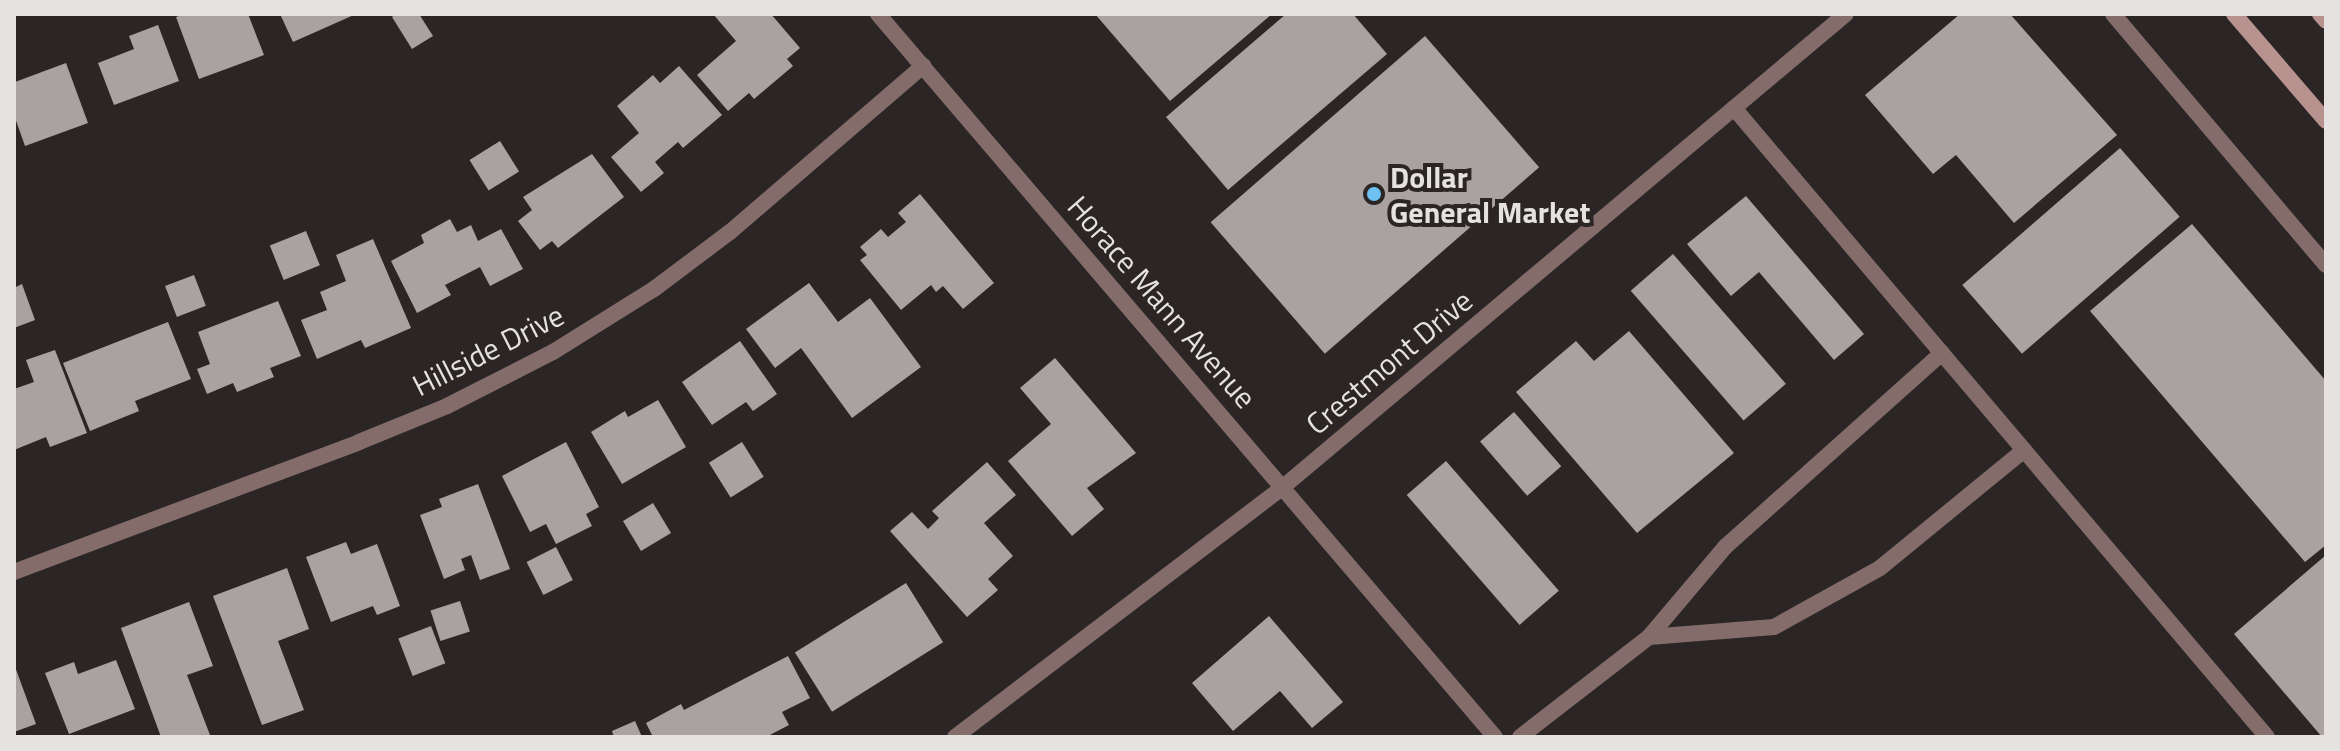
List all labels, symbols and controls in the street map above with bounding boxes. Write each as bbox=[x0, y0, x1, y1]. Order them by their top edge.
place label: Dollar General Market bbox=[1390, 159, 1590, 230]
marker: Dollar General Market bbox=[1365, 185, 1383, 203]
street label: Horace Mann Avenue bbox=[1060, 189, 1264, 415]
street label: Crestmont Drive bbox=[1299, 282, 1479, 442]
street label: Hillside Drive bbox=[407, 297, 569, 403]

